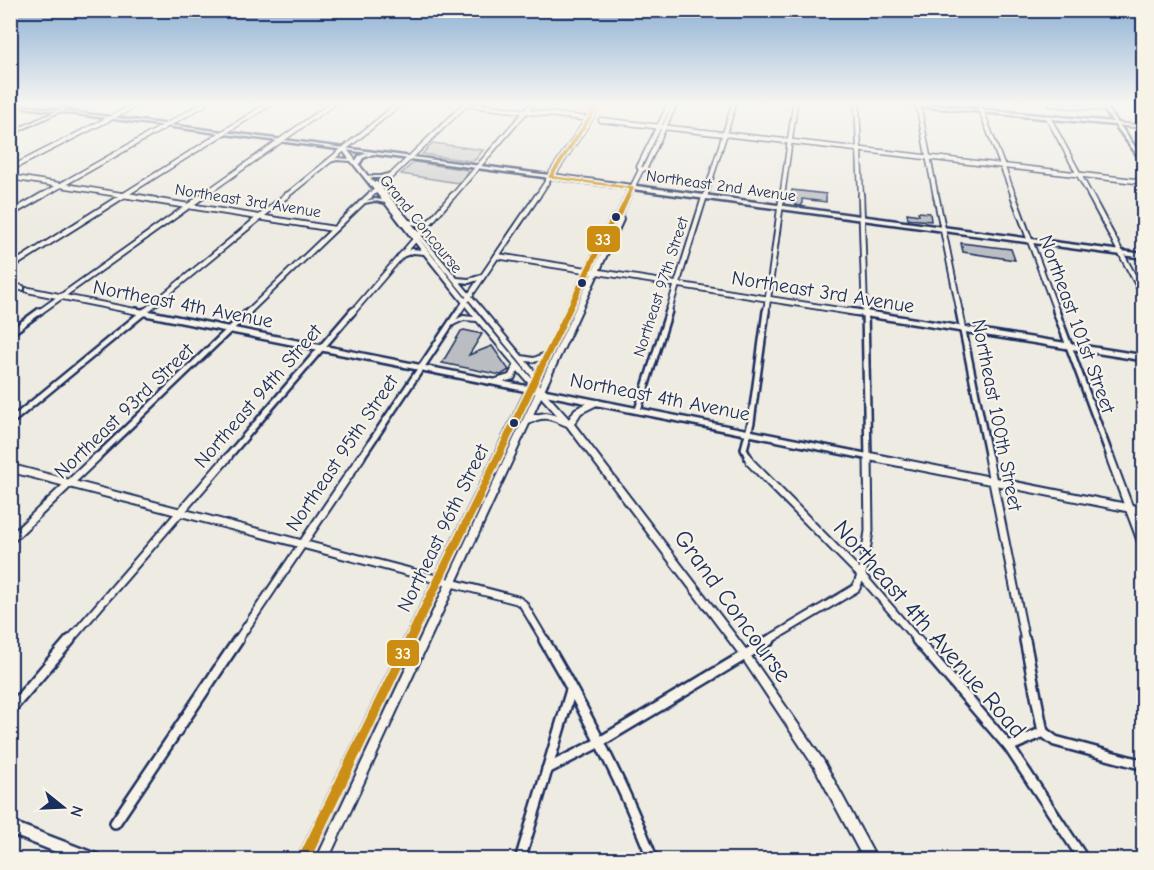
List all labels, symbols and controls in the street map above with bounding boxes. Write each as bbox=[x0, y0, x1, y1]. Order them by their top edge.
street label: Northeast 2nd Avenue bbox=[645, 167, 797, 205]
street label: Grand Concourse bbox=[376, 171, 466, 277]
street label: Northeast 3rd Avenue bbox=[174, 181, 322, 221]
unlabelled marker bbox=[610, 211, 622, 223]
street label: Northeast 97th Street bbox=[630, 214, 692, 359]
line badge: 33 bbox=[586, 225, 621, 253]
text: 33 bbox=[595, 231, 611, 249]
street label: Northeast 101st Street bbox=[1034, 232, 1120, 417]
street label: Northeast 3rd Avenue bbox=[730, 266, 916, 318]
street label: Northeast 4th Avenue bbox=[91, 275, 275, 333]
unlabelled marker bbox=[576, 277, 588, 289]
street label: Northeast 100th Street bbox=[967, 317, 1027, 514]
street label: Northeast 94th Street bbox=[189, 319, 327, 472]
street label: Northeast 93rd Street bbox=[50, 338, 199, 483]
street label: Northeast 4th Avenue bbox=[568, 368, 752, 426]
street label: Northeast 95th Street bbox=[281, 369, 404, 536]
unlabelled marker bbox=[508, 417, 520, 429]
street label: Northeast 96th Street bbox=[392, 439, 494, 616]
street label: Northeast 4th Avenue Road bbox=[828, 514, 1032, 744]
street label: Grand Concourse bbox=[668, 524, 798, 688]
line badge: 33 bbox=[386, 639, 420, 667]
text: 33 bbox=[395, 645, 411, 663]
north arrow bbox=[33, 777, 93, 837]
text: N bbox=[66, 804, 86, 819]

